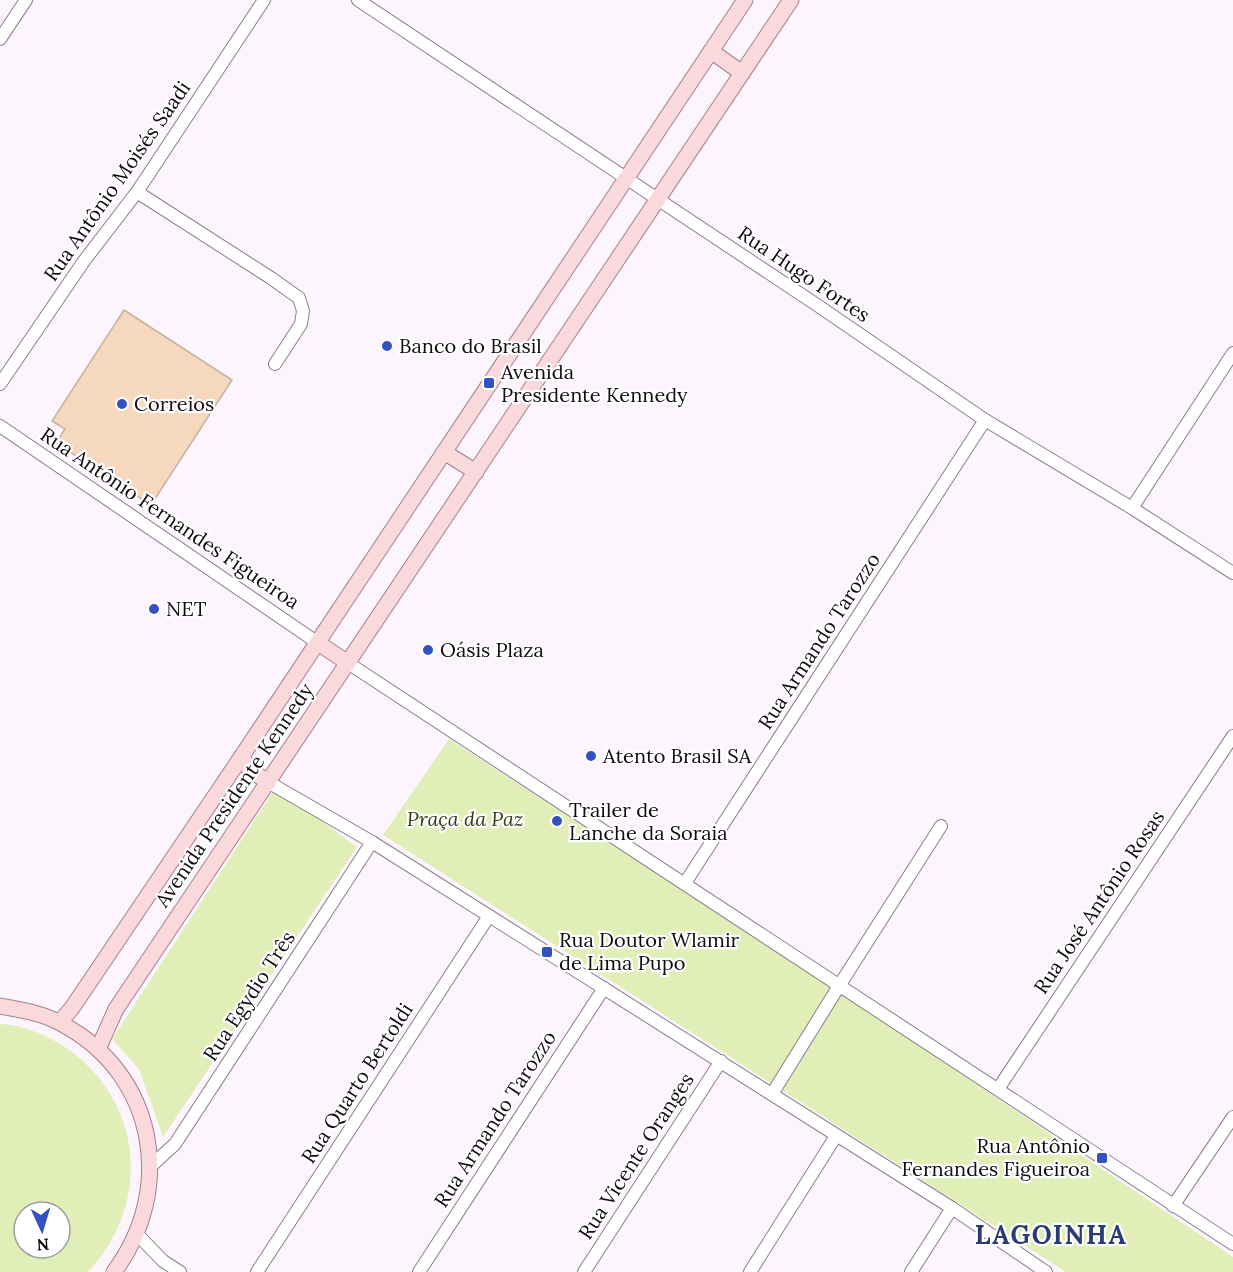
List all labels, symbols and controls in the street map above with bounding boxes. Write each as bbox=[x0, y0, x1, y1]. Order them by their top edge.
street label: Rua Antônio Moisés Saadi bbox=[38, 76, 195, 286]
street label: Rua Hugo Fortes bbox=[733, 220, 875, 327]
place label: Banco do Brasil bbox=[399, 333, 542, 358]
marker: Banco do Brasil bbox=[380, 339, 394, 353]
place label: Avenida Presidente Kennedy bbox=[500, 359, 688, 407]
marker: Avenida Presidente Kennedy bbox=[482, 376, 496, 390]
place label: Correios bbox=[134, 391, 214, 416]
marker: Correios bbox=[115, 397, 129, 411]
street label: Rua Antônio Fernandes Figueiroa bbox=[36, 421, 305, 614]
street label: Rua Armando Tarozzo bbox=[752, 548, 885, 734]
place label: NET bbox=[166, 596, 207, 621]
marker: NET bbox=[147, 602, 161, 616]
place label: Oásis Plaza bbox=[440, 637, 544, 662]
marker: Oásis Plaza bbox=[421, 643, 435, 657]
street label: Avenida Presidente Kennedy bbox=[149, 678, 318, 912]
place label: Atento Brasil SA bbox=[602, 743, 752, 768]
marker: Atento Brasil SA bbox=[584, 749, 598, 763]
place label: Trailer de Lanche da Soraia bbox=[569, 797, 728, 845]
street label: Rua José Antônio Rosas bbox=[1028, 805, 1169, 998]
park label: Praça da Paz bbox=[407, 806, 523, 831]
marker: Trailer de Lanche da Soraia bbox=[550, 814, 564, 828]
street label: Rua Egydio Três bbox=[197, 926, 300, 1065]
place label: Rua Doutor Wlamir de Lima Pupo bbox=[559, 927, 740, 975]
marker: Rua Doutor Wlamir de Lima Pupo bbox=[540, 945, 554, 959]
street label: Rua Quarto Bertoldi bbox=[295, 998, 418, 1168]
street label: Rua Armando Tarozzo bbox=[428, 1026, 561, 1212]
street label: Rua Vicente Oranges bbox=[572, 1068, 699, 1244]
place label: Rua Antônio Fernandes Figueiroa bbox=[901, 1133, 1090, 1181]
marker: Rua Antônio Fernandes Figueiroa bbox=[1095, 1151, 1109, 1165]
north arrow bbox=[12, 1200, 72, 1260]
district label: LAGOINHA bbox=[975, 1218, 1127, 1251]
text: N bbox=[36, 1235, 50, 1255]

